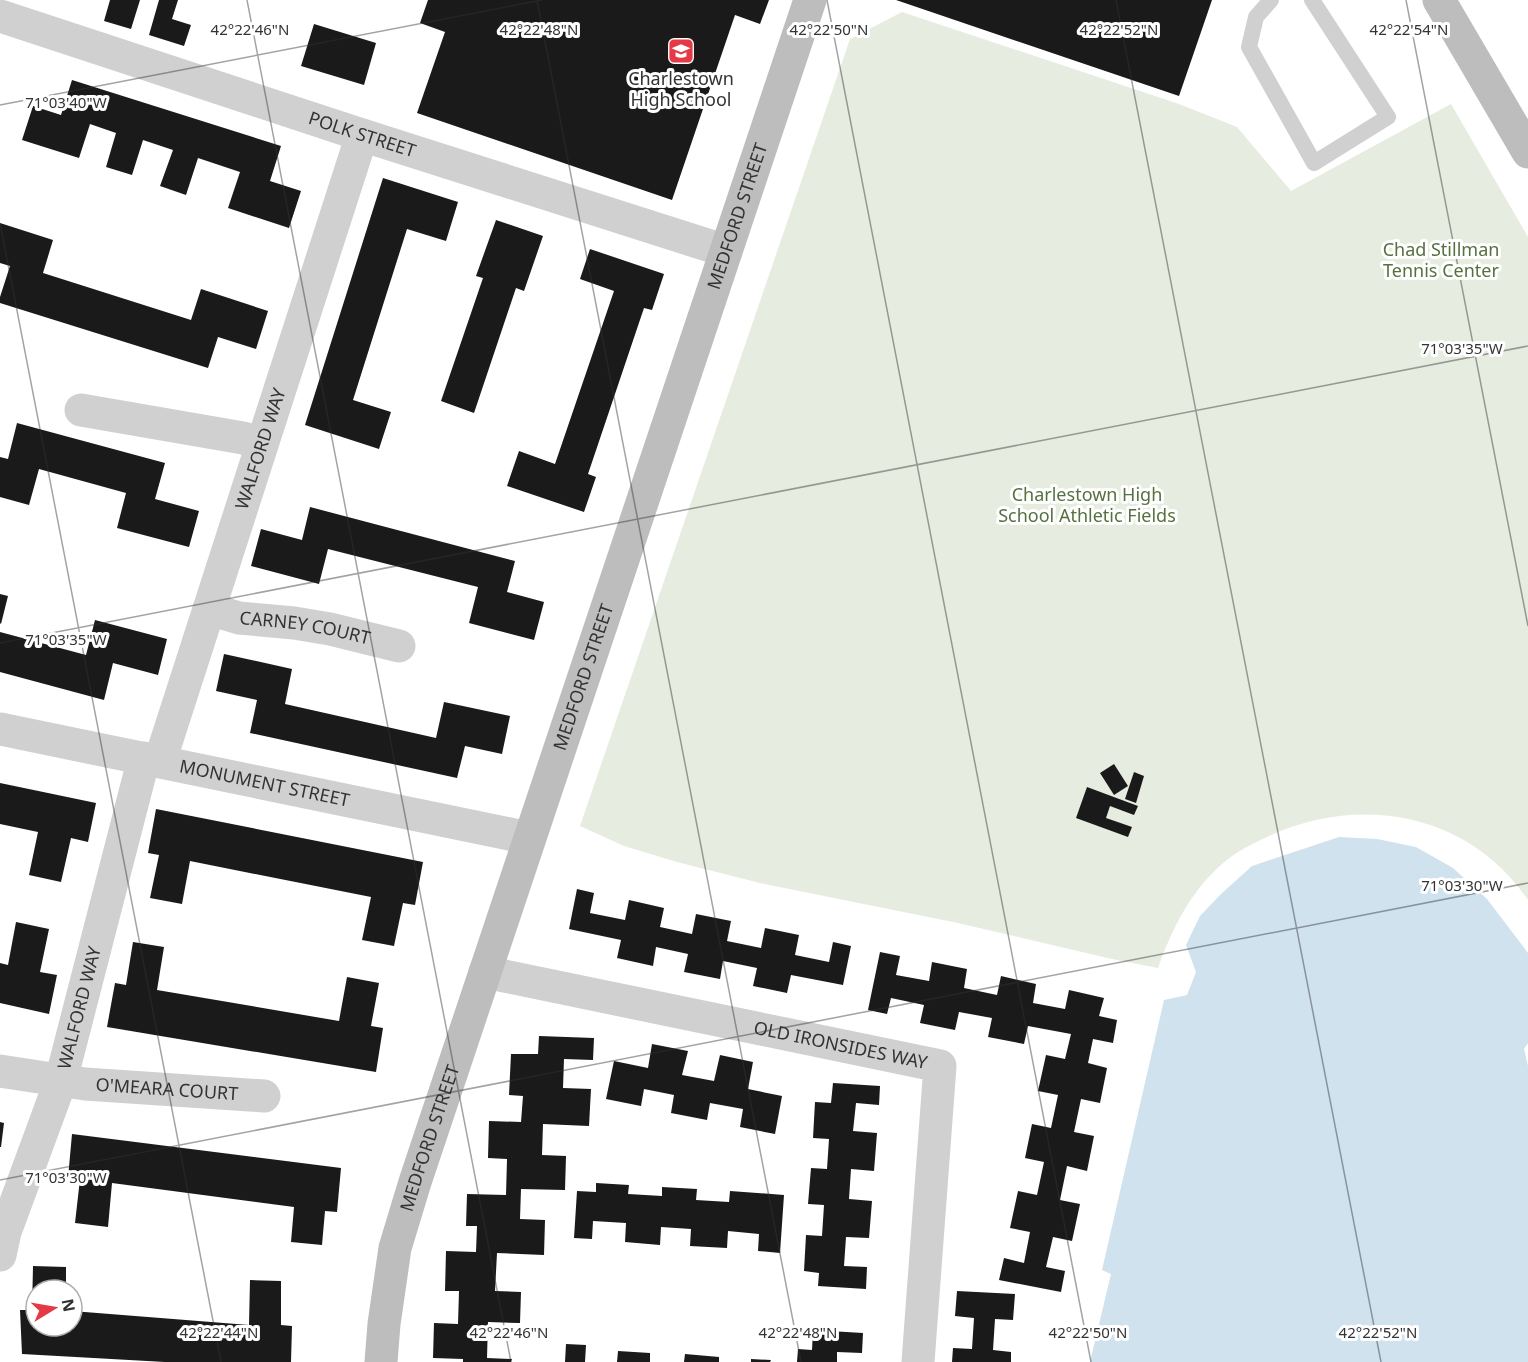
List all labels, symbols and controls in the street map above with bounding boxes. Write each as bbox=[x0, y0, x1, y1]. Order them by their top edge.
text: 42°22'46"N bbox=[211, 19, 289, 39]
text: 42°22'48"N bbox=[500, 19, 578, 39]
text: 42°22'50"N bbox=[790, 19, 868, 39]
text: 42°22'52"N bbox=[1080, 19, 1158, 39]
text: 42°22'54"N bbox=[1370, 19, 1448, 39]
school or university icon: Charlestown High School bbox=[666, 36, 696, 66]
place label: Charlestown High School bbox=[628, 66, 734, 111]
text: 71°03'40"W bbox=[25, 92, 107, 112]
street label: POLK STREET bbox=[306, 105, 419, 162]
street label: MEDFORD STREET bbox=[701, 140, 772, 292]
park label: Chad Stillman Tennis Center bbox=[1383, 237, 1499, 282]
text: 71°03'35"W bbox=[1421, 338, 1503, 358]
street label: WALFORD WAY bbox=[229, 384, 291, 512]
park label: Charlestown High School Athletic Fields bbox=[998, 482, 1176, 527]
street label: MEDFORD STREET bbox=[547, 601, 618, 753]
street label: CARNEY COURT bbox=[239, 605, 373, 650]
text: 71°03'35"W bbox=[25, 629, 107, 649]
street label: MONUMENT STREET bbox=[177, 753, 352, 812]
text: 71°03'30"W bbox=[1421, 875, 1503, 895]
street label: WALFORD WAY bbox=[51, 943, 106, 1072]
street label: OLD IRONSIDES WAY bbox=[752, 1015, 930, 1074]
street label: MEDFORD STREET bbox=[394, 1062, 464, 1214]
street label: O'MEARA COURT bbox=[95, 1072, 239, 1105]
text: 71°03'30"W bbox=[25, 1167, 107, 1187]
north arrow bbox=[24, 1278, 84, 1338]
text: N bbox=[57, 1297, 81, 1314]
text: 42°22'44"N bbox=[180, 1322, 258, 1342]
text: 42°22'46"N bbox=[470, 1322, 548, 1342]
text: 42°22'48"N bbox=[759, 1322, 837, 1342]
text: 42°22'50"N bbox=[1049, 1322, 1127, 1342]
text: 42°22'52"N bbox=[1339, 1322, 1417, 1342]

